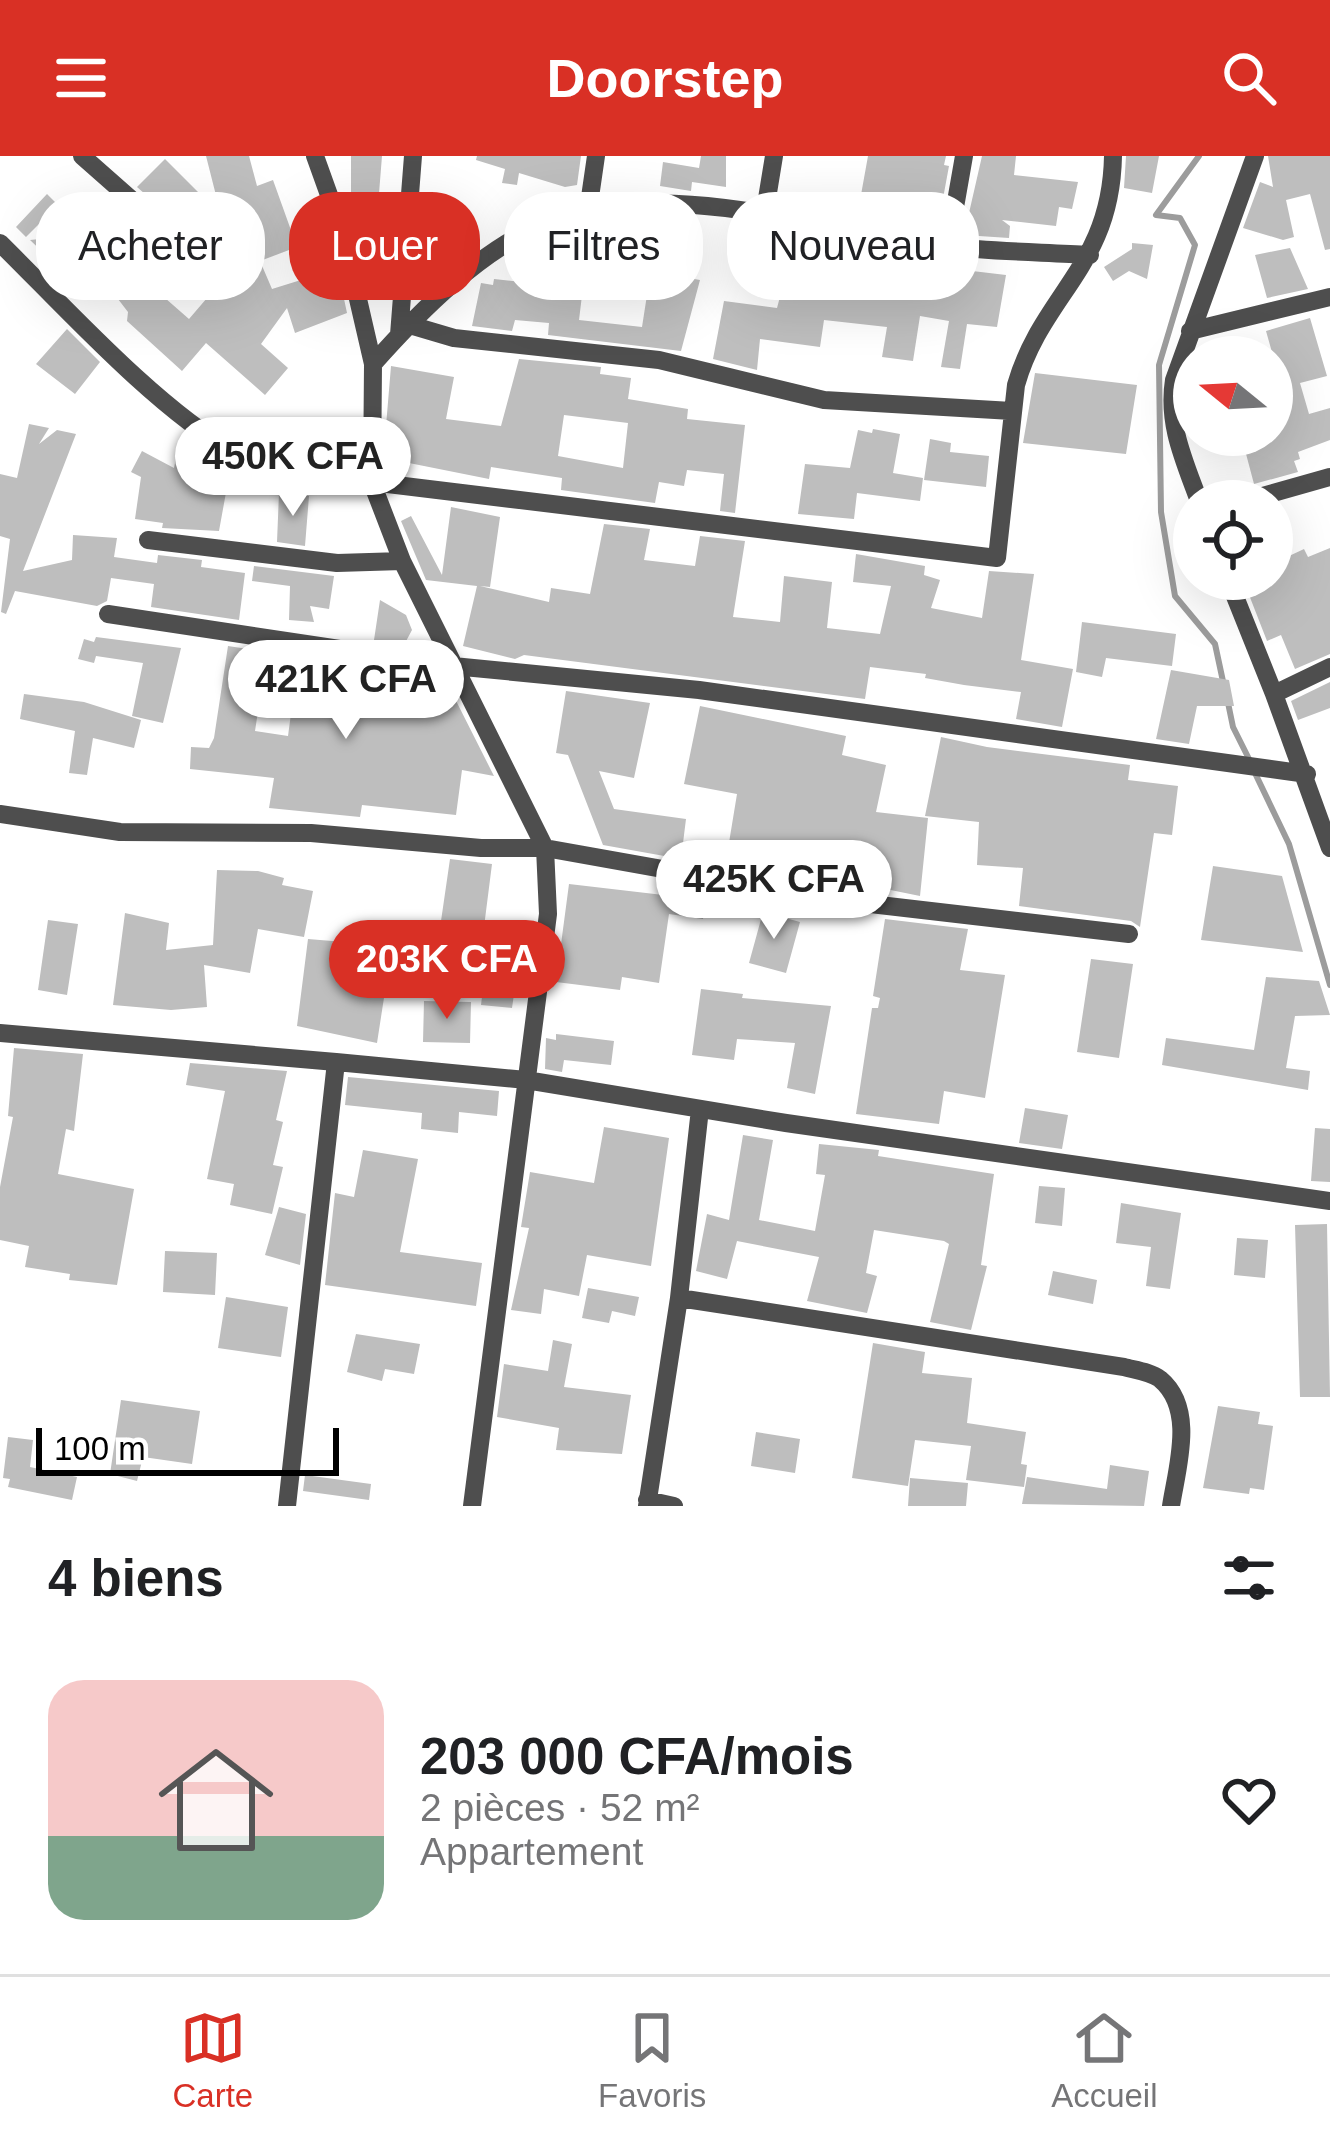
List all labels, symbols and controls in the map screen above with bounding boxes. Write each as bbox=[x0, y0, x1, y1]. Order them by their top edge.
icon: menu bbox=[48, 45, 114, 111]
icon: search bbox=[1216, 45, 1282, 111]
text: Doorstep bbox=[546, 48, 784, 108]
chip: Acheter bbox=[36, 192, 265, 300]
chip: Louer bbox=[289, 192, 480, 300]
chip: Filtres bbox=[504, 192, 703, 300]
chip: Nouveau bbox=[727, 192, 979, 300]
north arrow bbox=[1173, 336, 1293, 456]
map controls bbox=[1173, 336, 1293, 600]
pin: 450K CFA bbox=[169, 417, 417, 519]
text: 450K CFA bbox=[202, 434, 384, 477]
button: locate bbox=[1173, 480, 1293, 600]
pin: 421K CFA bbox=[222, 640, 470, 742]
text: 421K CFA bbox=[255, 657, 437, 700]
pin: 425K CFA bbox=[650, 840, 898, 942]
text: 425K CFA bbox=[683, 857, 865, 900]
pin: 203K CFA bbox=[323, 920, 571, 1022]
text: 203K CFA bbox=[356, 937, 538, 980]
scale bar bbox=[36, 1422, 339, 1475]
text: 100 m bbox=[54, 1430, 146, 1467]
icon: filters bbox=[1216, 1545, 1282, 1611]
text: 4 biens bbox=[48, 1550, 224, 1607]
icon: home bbox=[144, 1728, 288, 1872]
text: 203 000 CFA/mois bbox=[420, 1728, 854, 1785]
icon: heart bbox=[1216, 1767, 1282, 1833]
text: 2 pièces · 52 m² bbox=[420, 1786, 700, 1829]
text: Appartement bbox=[420, 1830, 643, 1873]
tab: Carte bbox=[172, 2005, 253, 2115]
tab: Favoris bbox=[598, 2005, 706, 2115]
tab: Accueil bbox=[1051, 2005, 1158, 2115]

